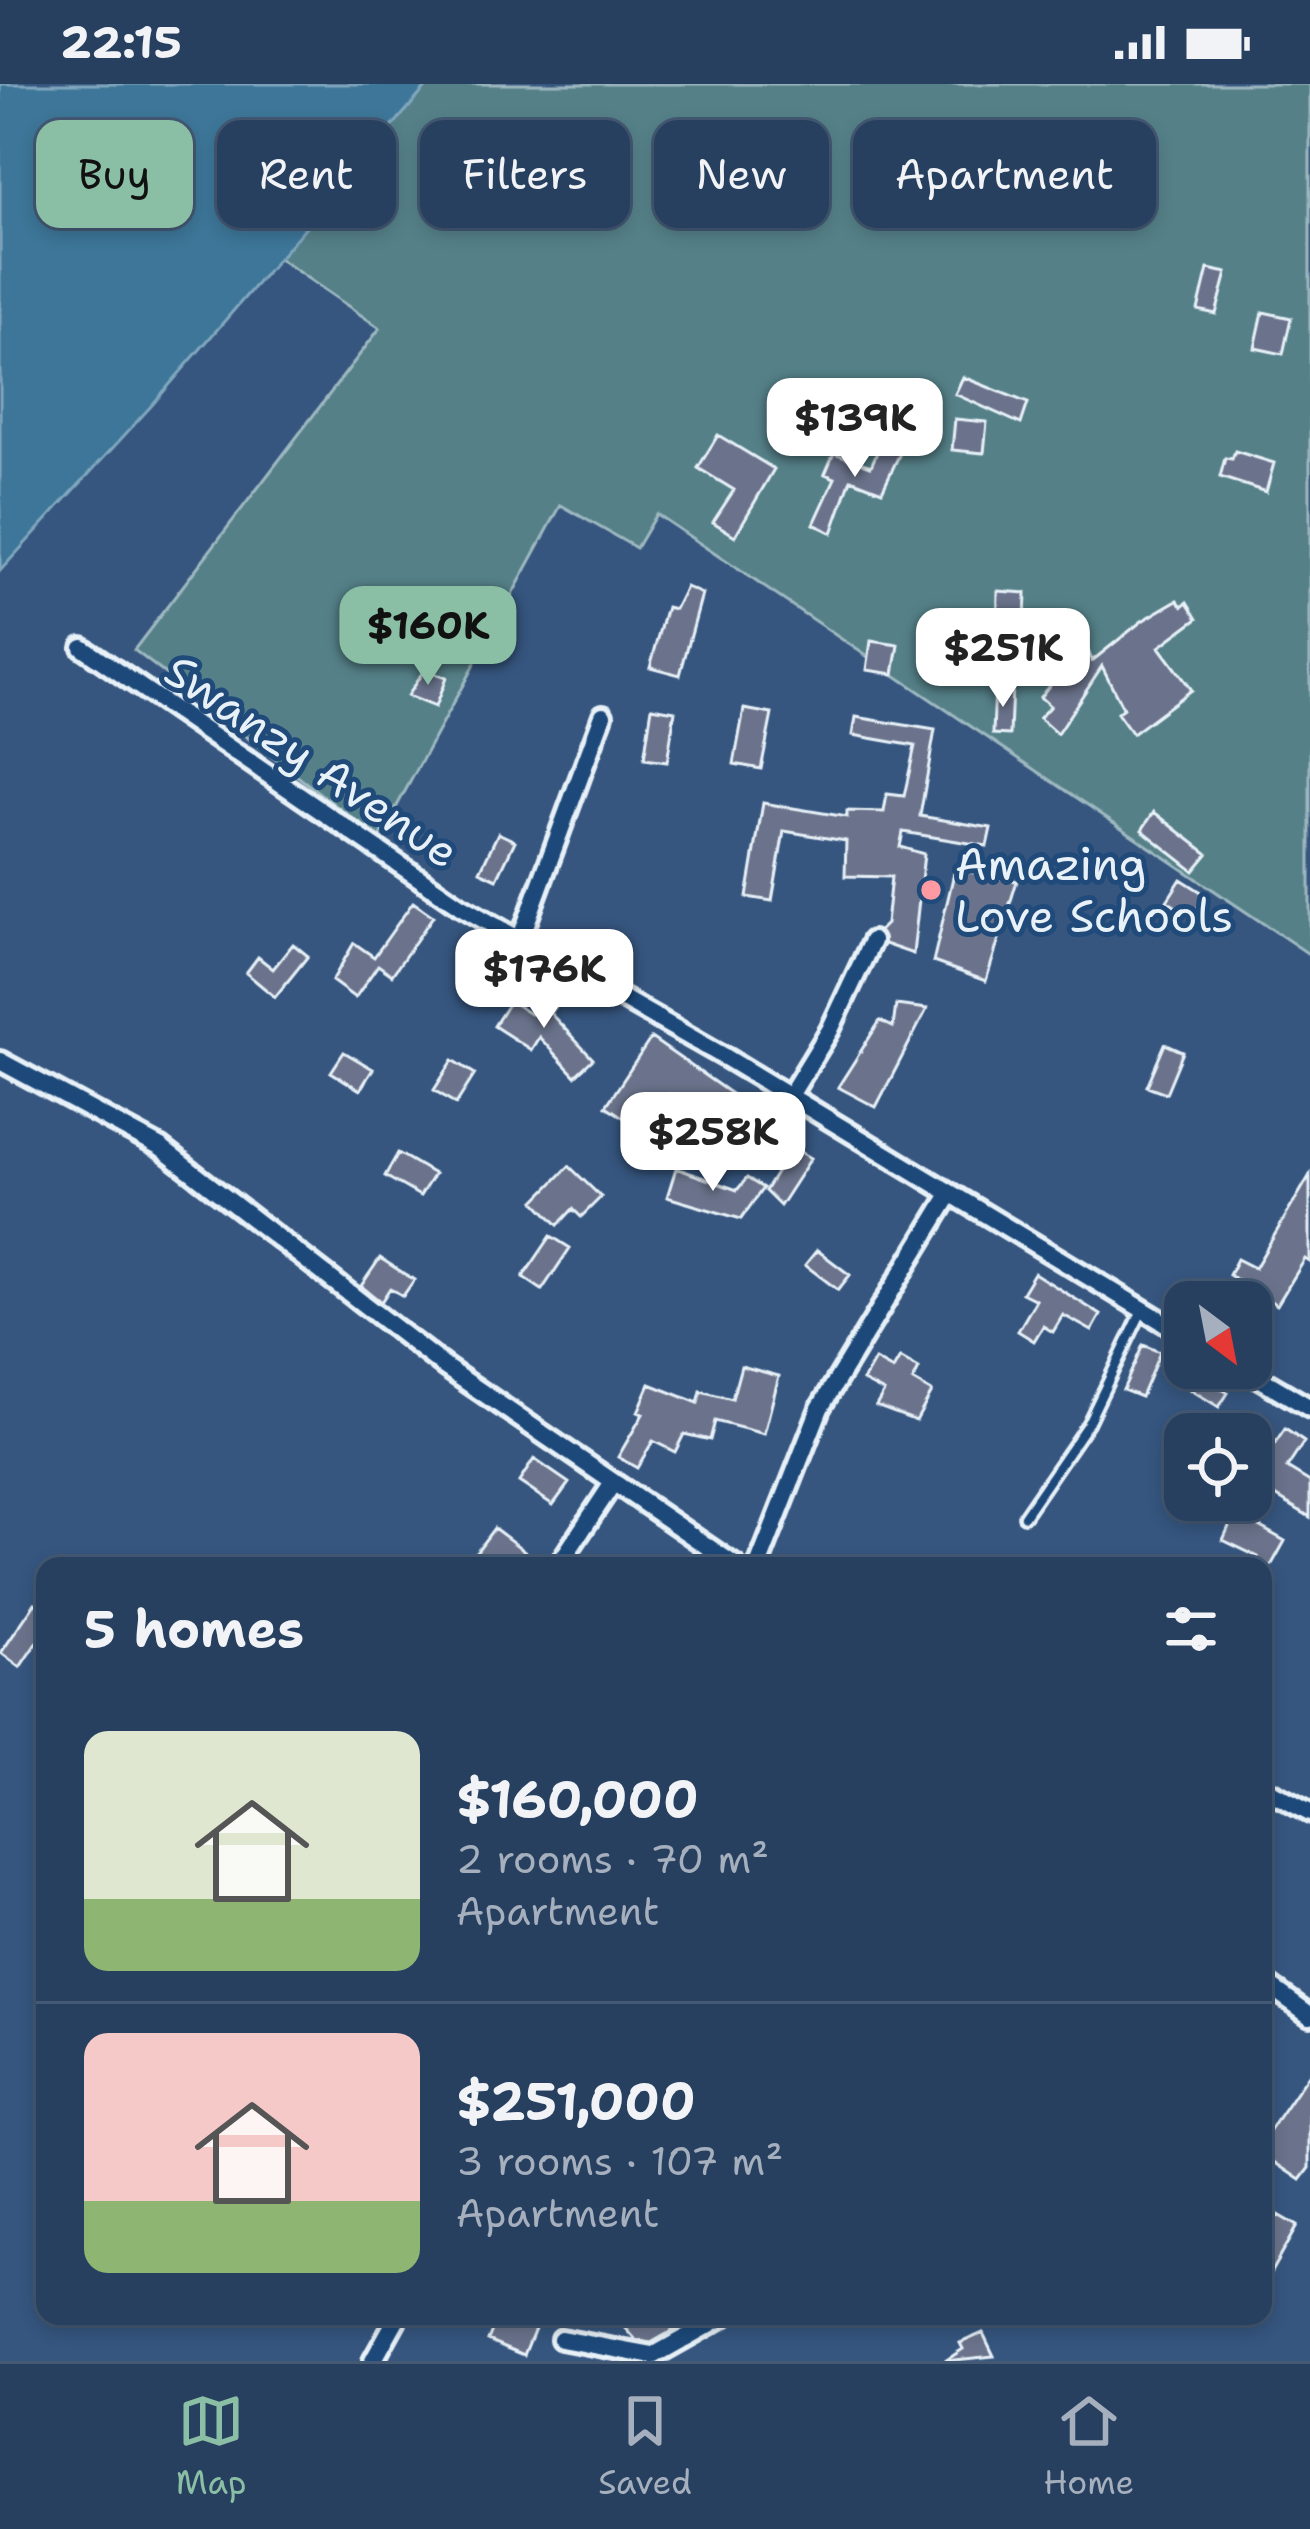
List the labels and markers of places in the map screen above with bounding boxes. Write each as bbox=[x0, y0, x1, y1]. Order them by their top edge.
pin: $139K bbox=[771, 378, 939, 480]
pin: $160K bbox=[344, 586, 512, 688]
pin: $251K bbox=[919, 608, 1087, 710]
place label: Amazing Love Schools bbox=[955, 834, 1233, 946]
marker: Amazing Love Schools bbox=[918, 877, 944, 903]
pin: $176K bbox=[460, 929, 628, 1031]
pin: $258K bbox=[629, 1092, 797, 1194]

